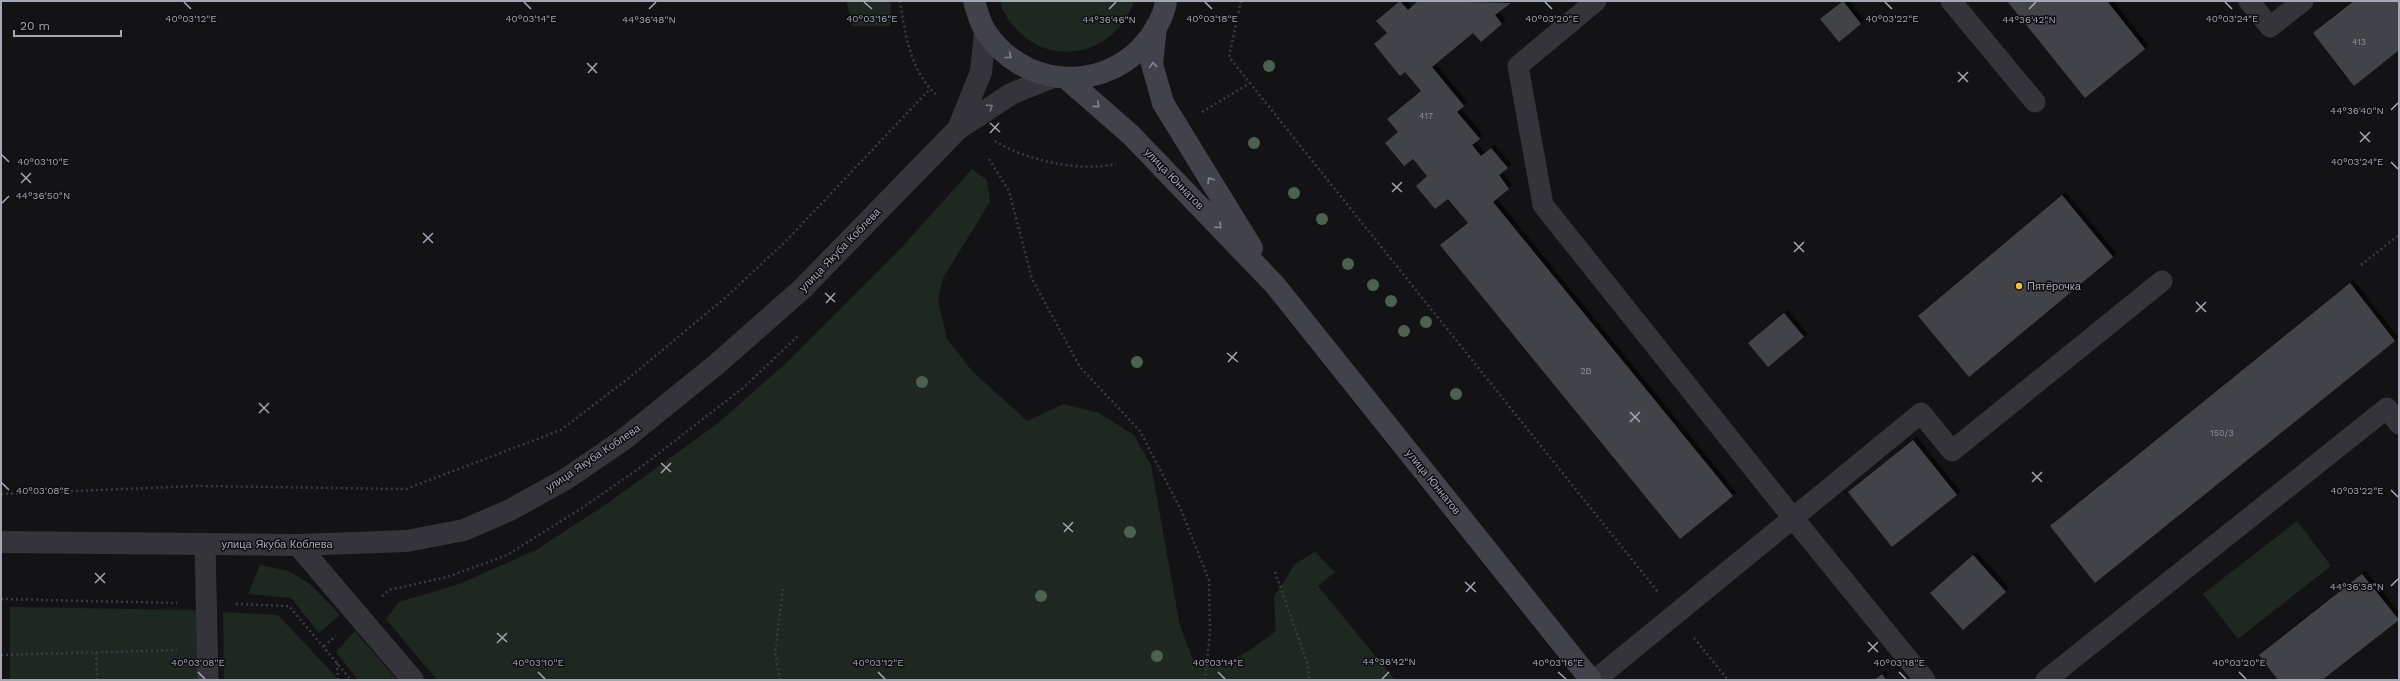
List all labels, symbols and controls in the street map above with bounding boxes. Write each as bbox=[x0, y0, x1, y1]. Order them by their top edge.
scale bar bbox=[14, 12, 121, 38]
text: 40°03'12"E bbox=[165, 13, 217, 24]
text: 40°03'14"E bbox=[505, 13, 557, 24]
text: 40°03'16"E bbox=[846, 13, 898, 24]
text: 40°03'18"E bbox=[1186, 13, 1238, 24]
text: 40°03'20"E bbox=[1525, 13, 1579, 24]
text: 40°03'22"E bbox=[1865, 13, 1919, 24]
text: 40°03'24"E bbox=[2206, 13, 2258, 24]
text: 44°36'48"N bbox=[622, 14, 676, 25]
text: 44°36'46"N bbox=[1082, 14, 1136, 25]
text: 44°36'42"N bbox=[2002, 14, 2056, 25]
text: 20 m bbox=[20, 19, 50, 33]
house number: 413 bbox=[2352, 37, 2366, 47]
one-way arrow bbox=[1004, 52, 1011, 59]
one-way arrow bbox=[1149, 62, 1158, 68]
one-way arrow bbox=[1093, 100, 1100, 107]
one-way arrow bbox=[986, 105, 993, 112]
text: 44°36'40"N bbox=[2330, 105, 2384, 116]
house number: 417 bbox=[1419, 111, 1433, 121]
street label: улица Юннатов bbox=[1142, 146, 1207, 212]
text: 40°03'10"E bbox=[17, 156, 69, 167]
text: 40°03'24"E bbox=[2331, 156, 2383, 167]
one-way arrow bbox=[1207, 177, 1215, 184]
text: 44°36'50"N bbox=[16, 190, 70, 201]
street label: улица Якуба Коблева bbox=[797, 205, 884, 294]
one-way arrow bbox=[1214, 221, 1221, 229]
place label: Пятёрочка bbox=[2027, 280, 2082, 293]
marker: Пятёрочка bbox=[2014, 281, 2024, 291]
house number: 2В bbox=[1580, 366, 1592, 376]
street label: улица Якуба Коблева bbox=[543, 421, 643, 494]
house number: 150/3 bbox=[2210, 428, 2234, 438]
street label: улица Юннатов bbox=[1403, 447, 1463, 517]
text: 40°03'08"E bbox=[16, 485, 70, 496]
text: 40°03'22"E bbox=[2330, 485, 2384, 496]
street label: улица Якуба Коблева bbox=[221, 538, 333, 551]
text: 44°36'38"N bbox=[2330, 581, 2384, 592]
text: 44°36'42"N bbox=[1362, 656, 1416, 667]
text: 40°03'08"E bbox=[171, 657, 225, 668]
text: 40°03'10"E bbox=[512, 657, 564, 668]
text: 40°03'12"E bbox=[852, 657, 904, 668]
text: 40°03'14"E bbox=[1192, 657, 1244, 668]
text: 40°03'16"E bbox=[1532, 657, 1584, 668]
text: 40°03'18"E bbox=[1873, 657, 1925, 668]
text: 40°03'20"E bbox=[2212, 657, 2266, 668]

